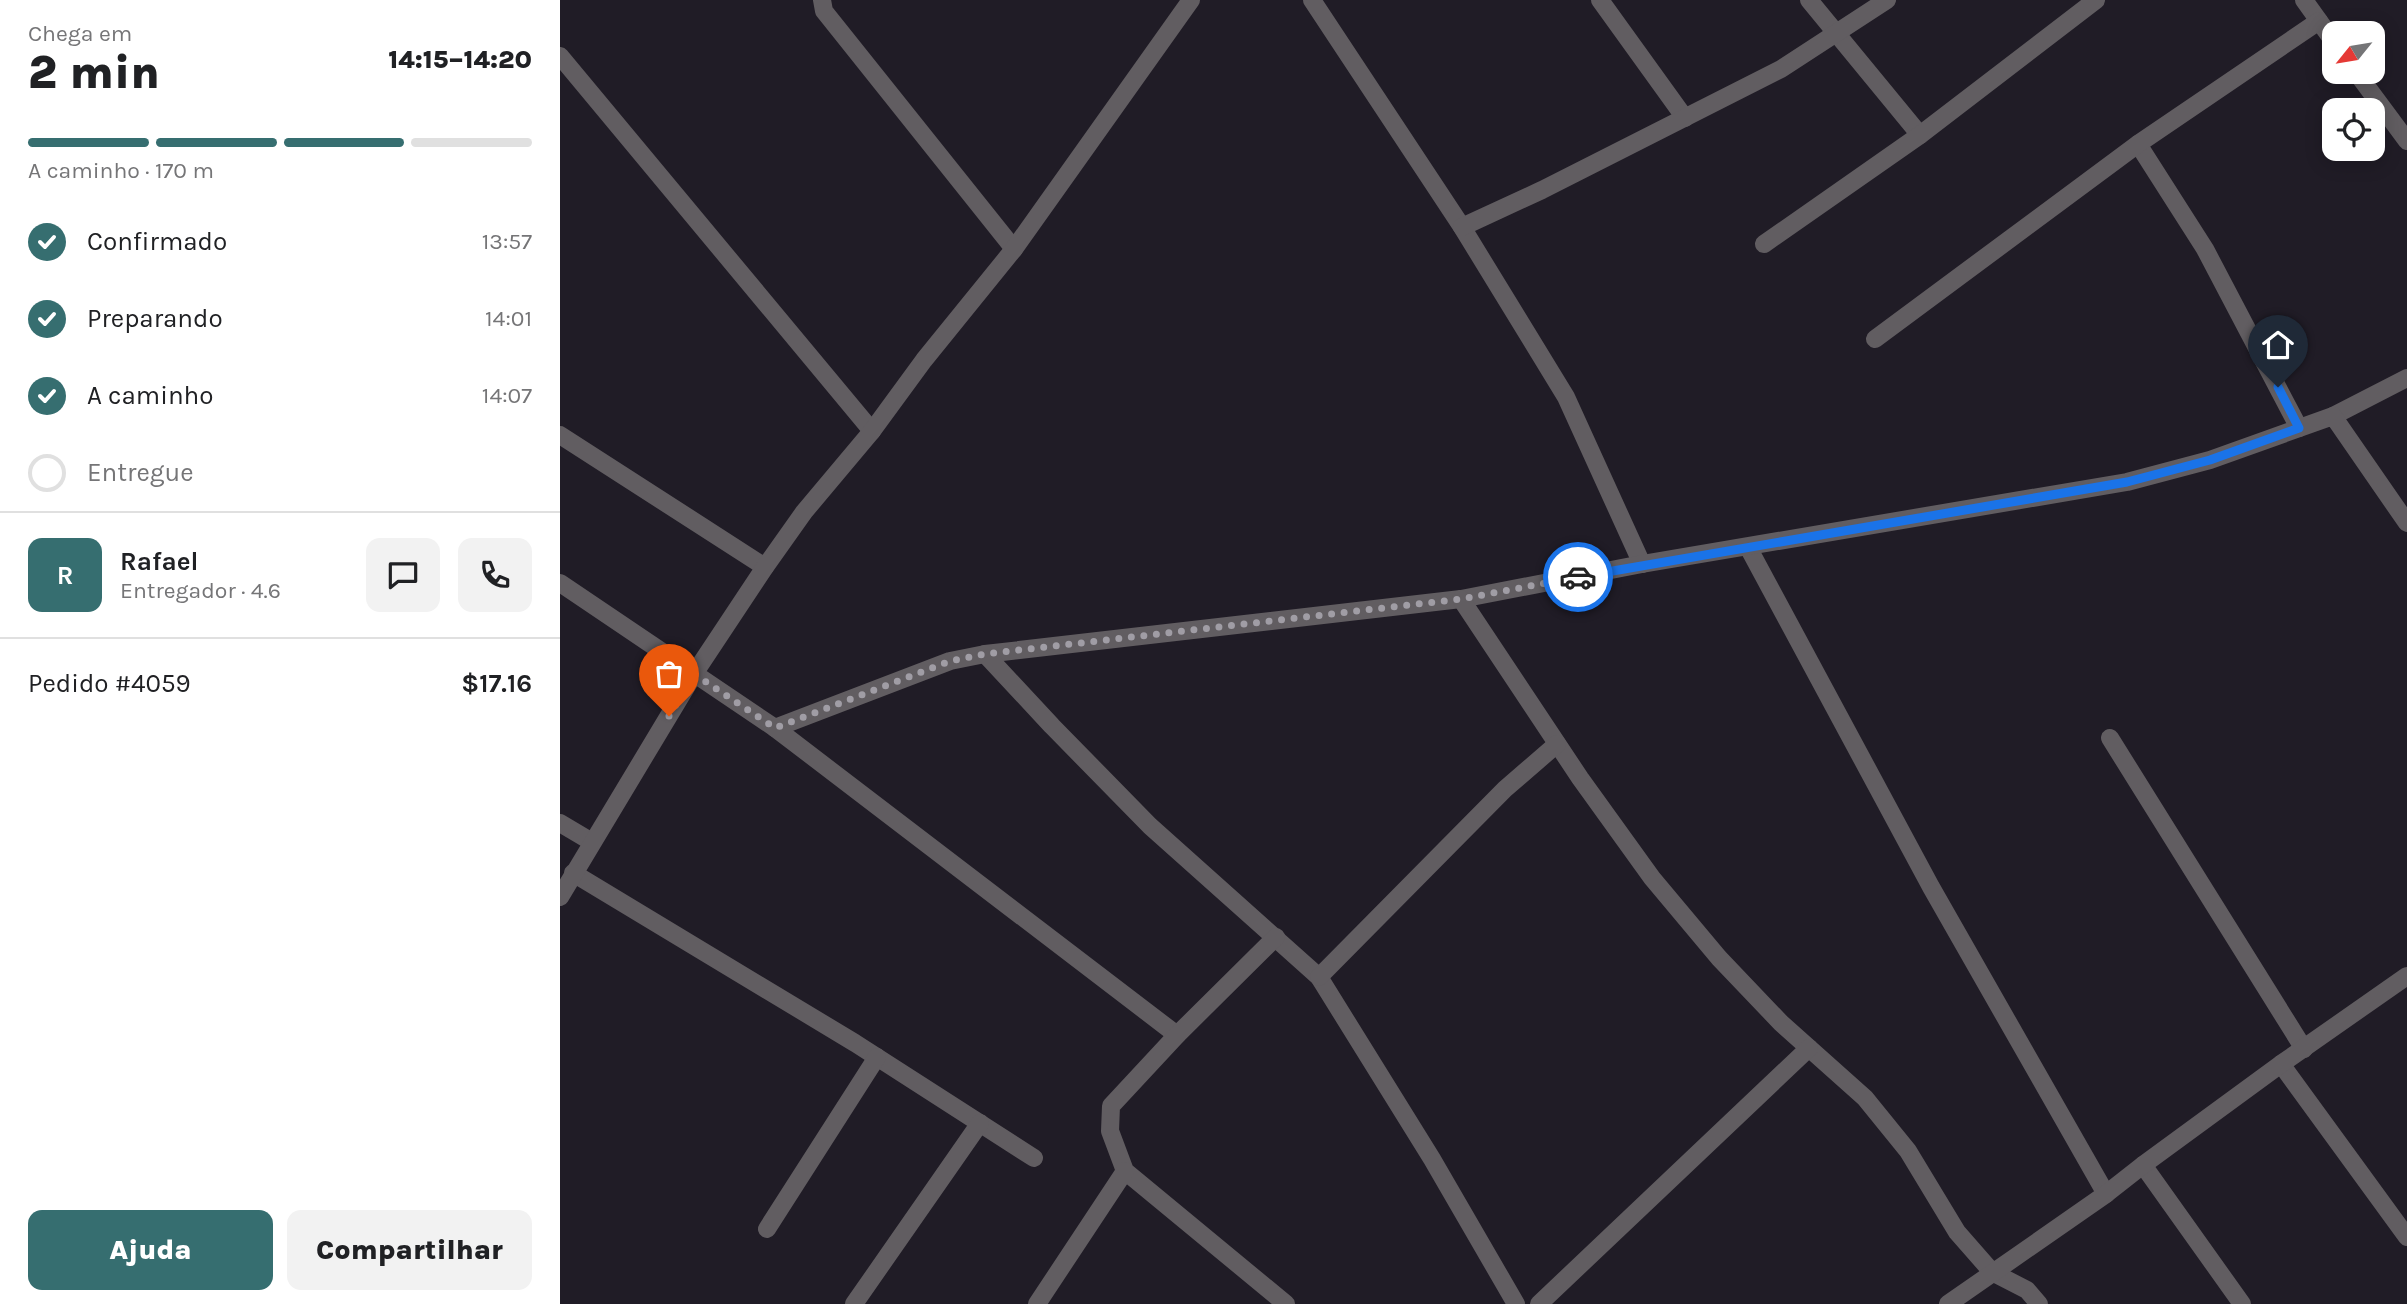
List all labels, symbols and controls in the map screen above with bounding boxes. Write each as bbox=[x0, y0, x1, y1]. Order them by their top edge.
text: Chega em bbox=[28, 20, 132, 47]
north arrow bbox=[2322, 21, 2385, 84]
map controls bbox=[2322, 21, 2385, 161]
text: 14:15–14:20 bbox=[388, 44, 532, 75]
text: 2 min bbox=[28, 46, 160, 100]
button: locate bbox=[2322, 98, 2385, 161]
text: A caminho · 170 m bbox=[28, 157, 214, 184]
icon: check bbox=[28, 223, 66, 261]
text: Confirmado bbox=[87, 226, 227, 257]
text: 13:57 bbox=[482, 228, 532, 255]
icon: check bbox=[28, 300, 66, 338]
text: Preparando bbox=[87, 303, 223, 334]
text: 14:01 bbox=[485, 305, 532, 332]
pin bbox=[2248, 315, 2308, 387]
icon: home bbox=[2259, 326, 2297, 364]
icon: check bbox=[28, 377, 66, 415]
text: A caminho bbox=[87, 380, 214, 411]
text: 14:07 bbox=[482, 382, 532, 409]
text: Entregue bbox=[87, 457, 194, 488]
button: chat bbox=[366, 538, 440, 612]
button: phone bbox=[458, 538, 532, 612]
courier bbox=[1543, 542, 1613, 612]
text: Rafael bbox=[120, 546, 198, 577]
icon: car bbox=[1559, 558, 1597, 596]
text: R bbox=[57, 560, 73, 591]
text: Entregador · 4.6 bbox=[120, 577, 281, 604]
pin bbox=[639, 644, 699, 716]
icon: bag bbox=[650, 655, 688, 693]
text: Pedido #4059 bbox=[28, 668, 191, 699]
text: $17.16 bbox=[461, 668, 532, 699]
button: Ajuda bbox=[28, 1210, 273, 1290]
button: Compartilhar bbox=[287, 1210, 532, 1290]

